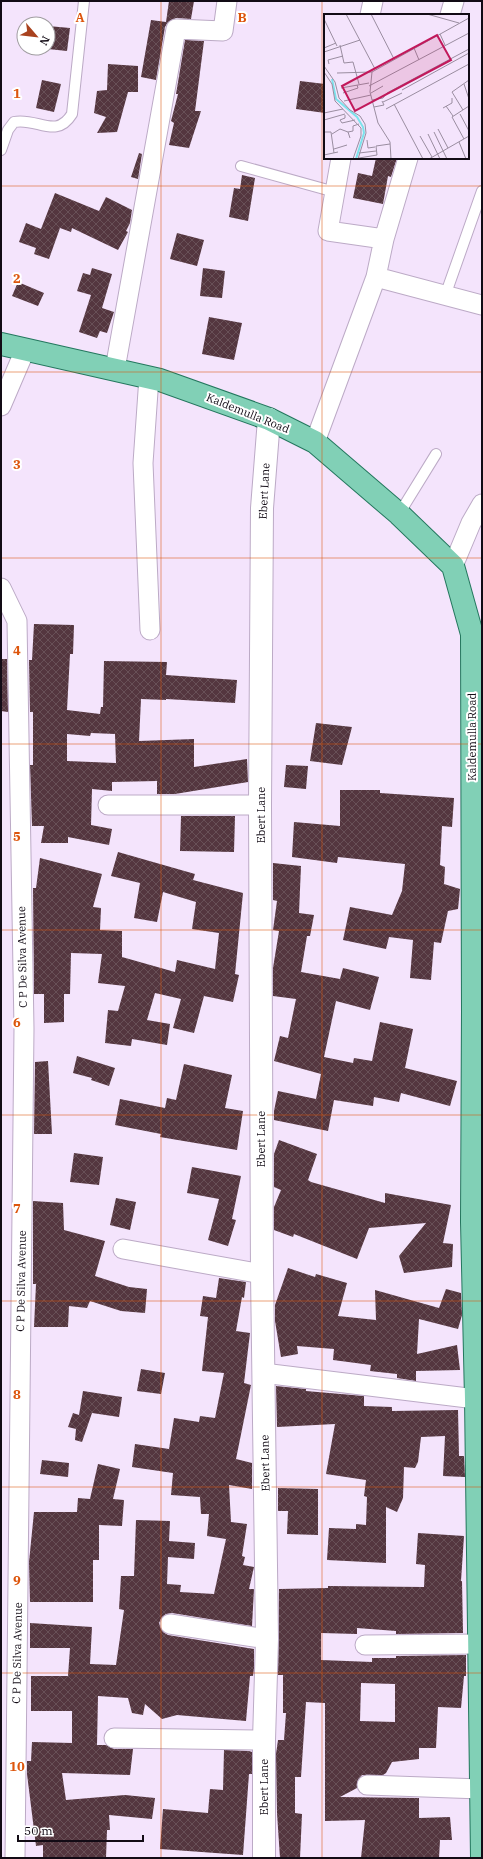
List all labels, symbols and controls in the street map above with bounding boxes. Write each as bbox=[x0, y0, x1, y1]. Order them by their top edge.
text: A bbox=[75, 9, 85, 26]
text: B bbox=[237, 9, 247, 26]
inset map bbox=[324, 14, 469, 159]
north arrow bbox=[16, 16, 56, 56]
text: N bbox=[36, 34, 53, 48]
text: 1 bbox=[13, 85, 21, 102]
text: 2 bbox=[13, 270, 21, 287]
street label: Kaldemulla Road bbox=[204, 390, 292, 436]
text: 3 bbox=[13, 456, 21, 473]
street label: Ebert Lane bbox=[256, 462, 272, 520]
text: 4 bbox=[13, 642, 21, 659]
street label: Kaldemulla Road bbox=[465, 693, 479, 781]
street label: Ebert Lane bbox=[254, 787, 268, 843]
text: 5 bbox=[13, 828, 21, 845]
street label: C P De Silva Avenue bbox=[14, 906, 30, 1008]
text: 6 bbox=[13, 1014, 21, 1031]
street label: Ebert Lane bbox=[254, 1111, 268, 1167]
text: 7 bbox=[13, 1200, 21, 1217]
street label: C P De Silva Avenue bbox=[13, 1230, 29, 1332]
text: 8 bbox=[13, 1386, 21, 1403]
street label: Ebert Lane bbox=[258, 1435, 272, 1491]
text: 9 bbox=[13, 1572, 21, 1589]
street label: C P De Silva Avenue bbox=[9, 1602, 25, 1704]
text: 10 bbox=[9, 1758, 25, 1775]
street label: Ebert Lane bbox=[257, 1759, 271, 1815]
scale bar bbox=[18, 1817, 143, 1843]
text: 50 m bbox=[24, 1823, 53, 1838]

